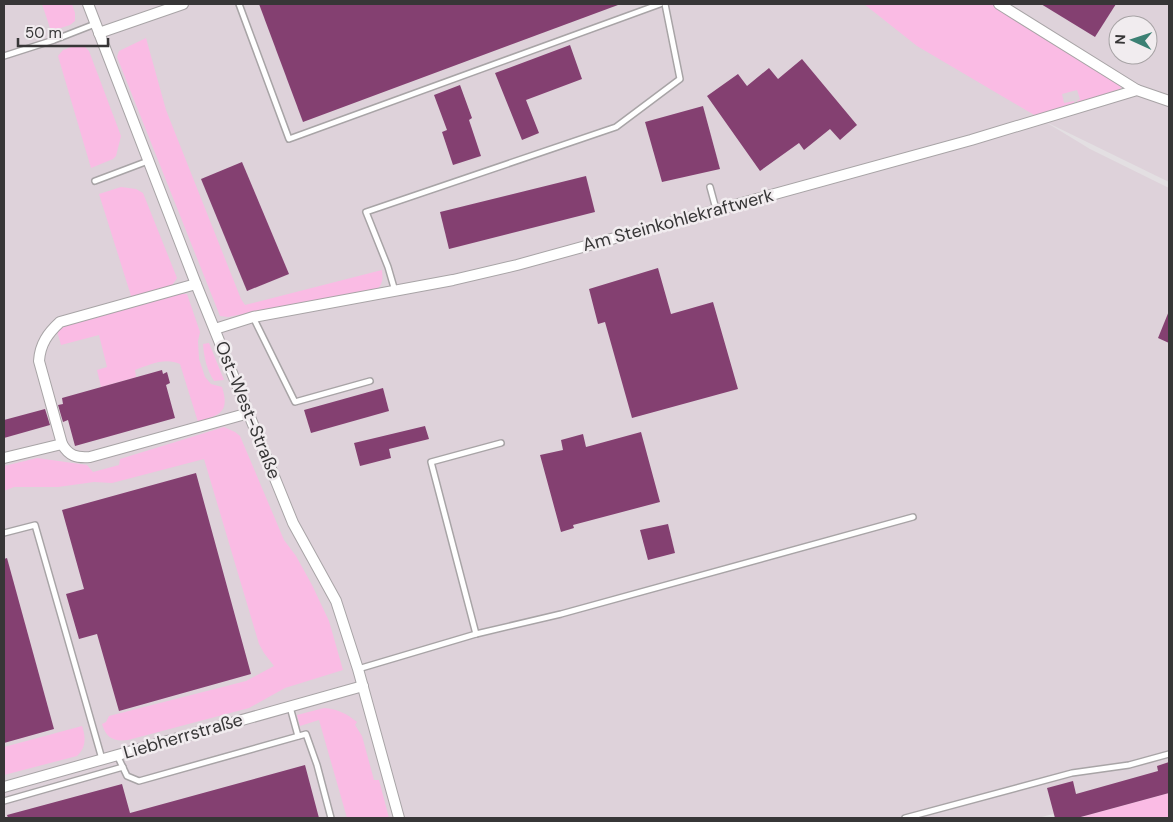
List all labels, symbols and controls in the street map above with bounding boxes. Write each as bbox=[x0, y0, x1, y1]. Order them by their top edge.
scale bar bbox=[18, 15, 108, 47]
north arrow bbox=[1108, 15, 1158, 65]
text: 50 m bbox=[25, 23, 62, 43]
text: N bbox=[1111, 34, 1129, 45]
street label: Am Steinkohlekraftwerk bbox=[580, 183, 776, 257]
street label: Ost-West-Straße bbox=[209, 338, 287, 482]
street label: Liebherrstraße bbox=[120, 707, 246, 765]

